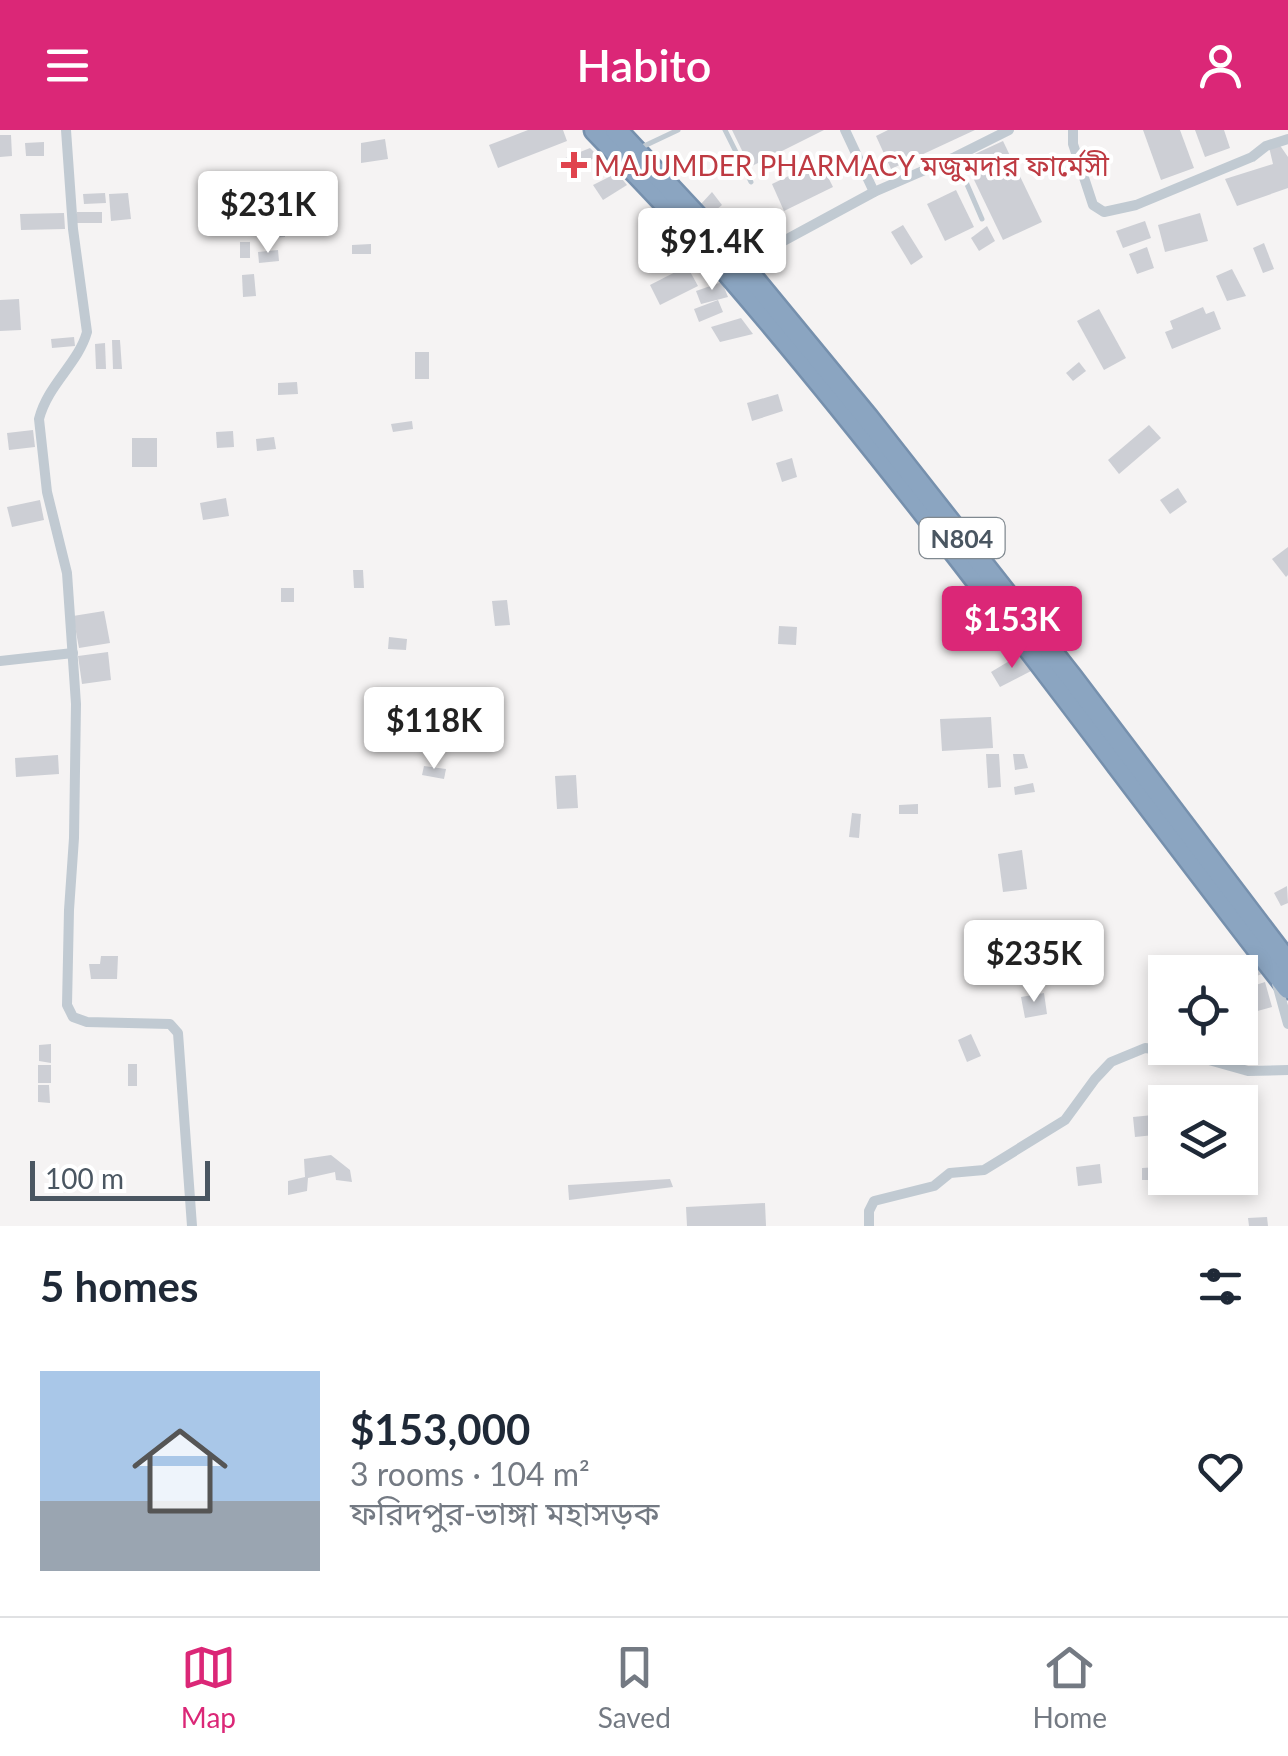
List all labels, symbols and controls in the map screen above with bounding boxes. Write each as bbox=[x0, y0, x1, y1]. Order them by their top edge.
icon: menu bbox=[40, 38, 95, 93]
text: Habito bbox=[576, 38, 712, 92]
icon: person bbox=[1193, 38, 1248, 93]
place label: MAJUMDER PHARMACY মজুমদার ফার্মেসী bbox=[594, 148, 1110, 182]
marker: MAJUMDER PHARMACY মজুমদার ফার্মেসী bbox=[563, 154, 585, 176]
pin: $231K bbox=[198, 171, 338, 256]
text: $231K bbox=[220, 184, 316, 223]
pin: $91.4K bbox=[631, 208, 793, 293]
text: $91.4K bbox=[660, 221, 764, 260]
road number: N804 bbox=[920, 518, 1004, 558]
pin: $153K bbox=[942, 586, 1082, 671]
text: $153K bbox=[964, 599, 1060, 638]
pin: $118K bbox=[364, 687, 504, 772]
text: $118K bbox=[386, 700, 482, 739]
pin: $235K bbox=[964, 920, 1104, 1005]
text: $235K bbox=[986, 933, 1082, 972]
map controls bbox=[1148, 955, 1258, 1195]
button: locate bbox=[1148, 955, 1258, 1065]
button: layers bbox=[1148, 1085, 1258, 1195]
scale bar bbox=[30, 1156, 210, 1200]
text: 100 m bbox=[45, 1161, 124, 1195]
icon: filters bbox=[1193, 1259, 1248, 1314]
text: 5 homes bbox=[40, 1261, 198, 1311]
text: $153,000 bbox=[350, 1404, 530, 1454]
icon: home bbox=[120, 1411, 240, 1531]
icon: heart bbox=[1193, 1444, 1248, 1499]
text: 3 rooms · 104 m² bbox=[350, 1454, 590, 1493]
text: ফরিদপুর-ভাঙ্গা মহাসড়ক bbox=[350, 1493, 659, 1532]
tab: Map bbox=[181, 1640, 236, 1734]
tab: Saved bbox=[598, 1640, 671, 1734]
tab: Home bbox=[1033, 1640, 1107, 1734]

